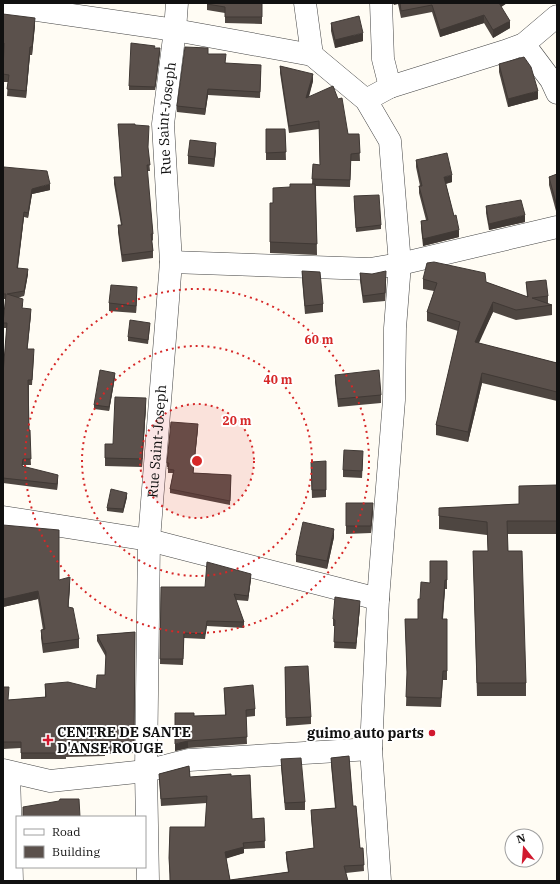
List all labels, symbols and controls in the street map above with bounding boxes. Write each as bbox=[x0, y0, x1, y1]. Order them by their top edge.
street label: Rue Saint-Joseph bbox=[154, 60, 180, 175]
text: 60 m bbox=[305, 332, 334, 347]
text: 40 m bbox=[264, 372, 293, 387]
street label: Rue Saint-Joseph bbox=[143, 384, 170, 499]
text: 20 m bbox=[223, 413, 252, 428]
centre of rings bbox=[190, 454, 204, 468]
place label: CENTRE DE SANTE D'ANSE ROUGE bbox=[57, 723, 191, 757]
place label: guimo auto parts bbox=[307, 724, 424, 742]
marker: guimo auto parts bbox=[427, 728, 437, 738]
marker: CENTRE DE SANTE D'ANSE ROUGE bbox=[42, 734, 54, 746]
legend bbox=[16, 816, 146, 868]
text: Road bbox=[52, 824, 81, 839]
north arrow bbox=[504, 828, 544, 868]
text: N bbox=[515, 830, 528, 846]
text: Building bbox=[52, 844, 100, 859]

